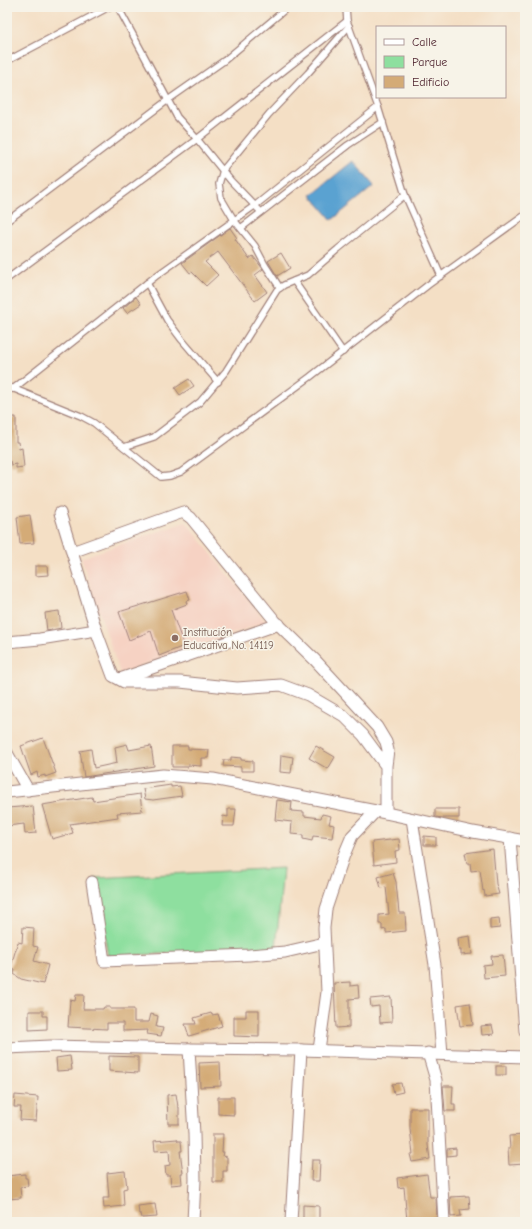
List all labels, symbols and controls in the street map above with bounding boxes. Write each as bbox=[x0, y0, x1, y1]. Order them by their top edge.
legend bbox=[376, 26, 506, 98]
text: Calle bbox=[412, 35, 437, 49]
text: Parque bbox=[412, 55, 447, 69]
text: Edificio bbox=[412, 75, 449, 89]
place label: Institución Educativa No. 14119 bbox=[183, 626, 274, 652]
marker: Institución Educativa No. 14119 bbox=[170, 633, 180, 643]

